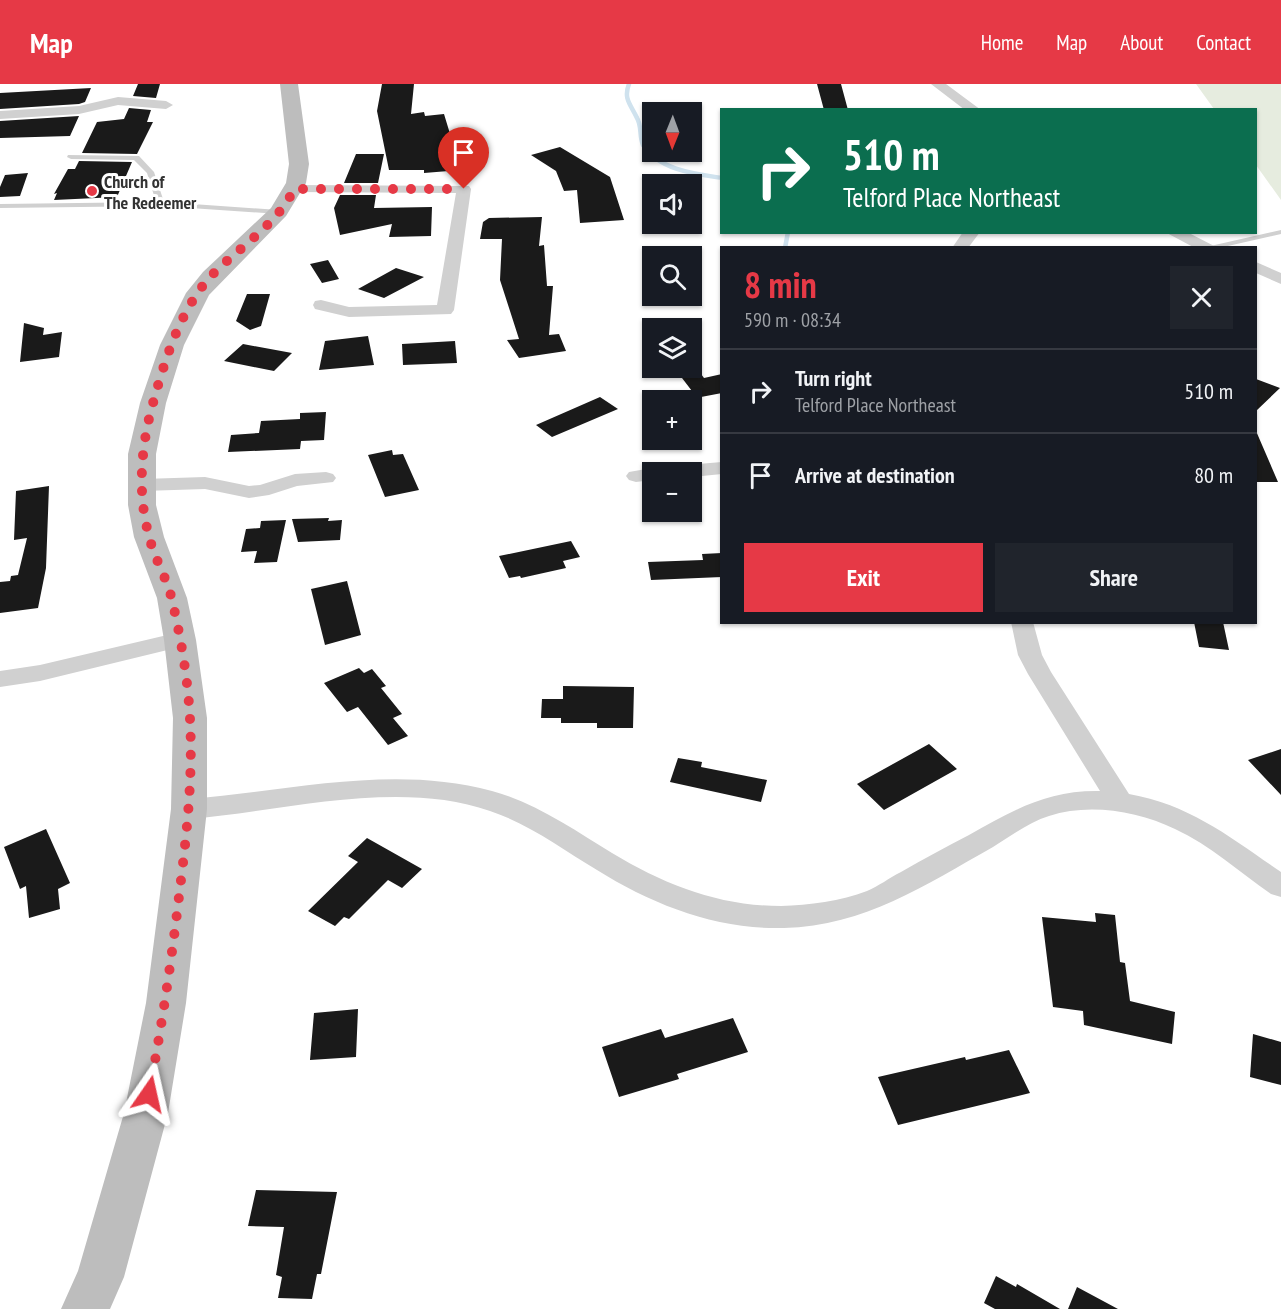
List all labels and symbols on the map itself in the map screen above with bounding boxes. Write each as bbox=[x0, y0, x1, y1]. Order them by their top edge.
north arrow bbox=[642, 102, 702, 162]
pin bbox=[438, 127, 489, 189]
place label: Church of The Redeemer bbox=[104, 170, 197, 214]
marker: Church of The Redeemer bbox=[85, 184, 99, 198]
position arrow bbox=[117, 1062, 181, 1126]

